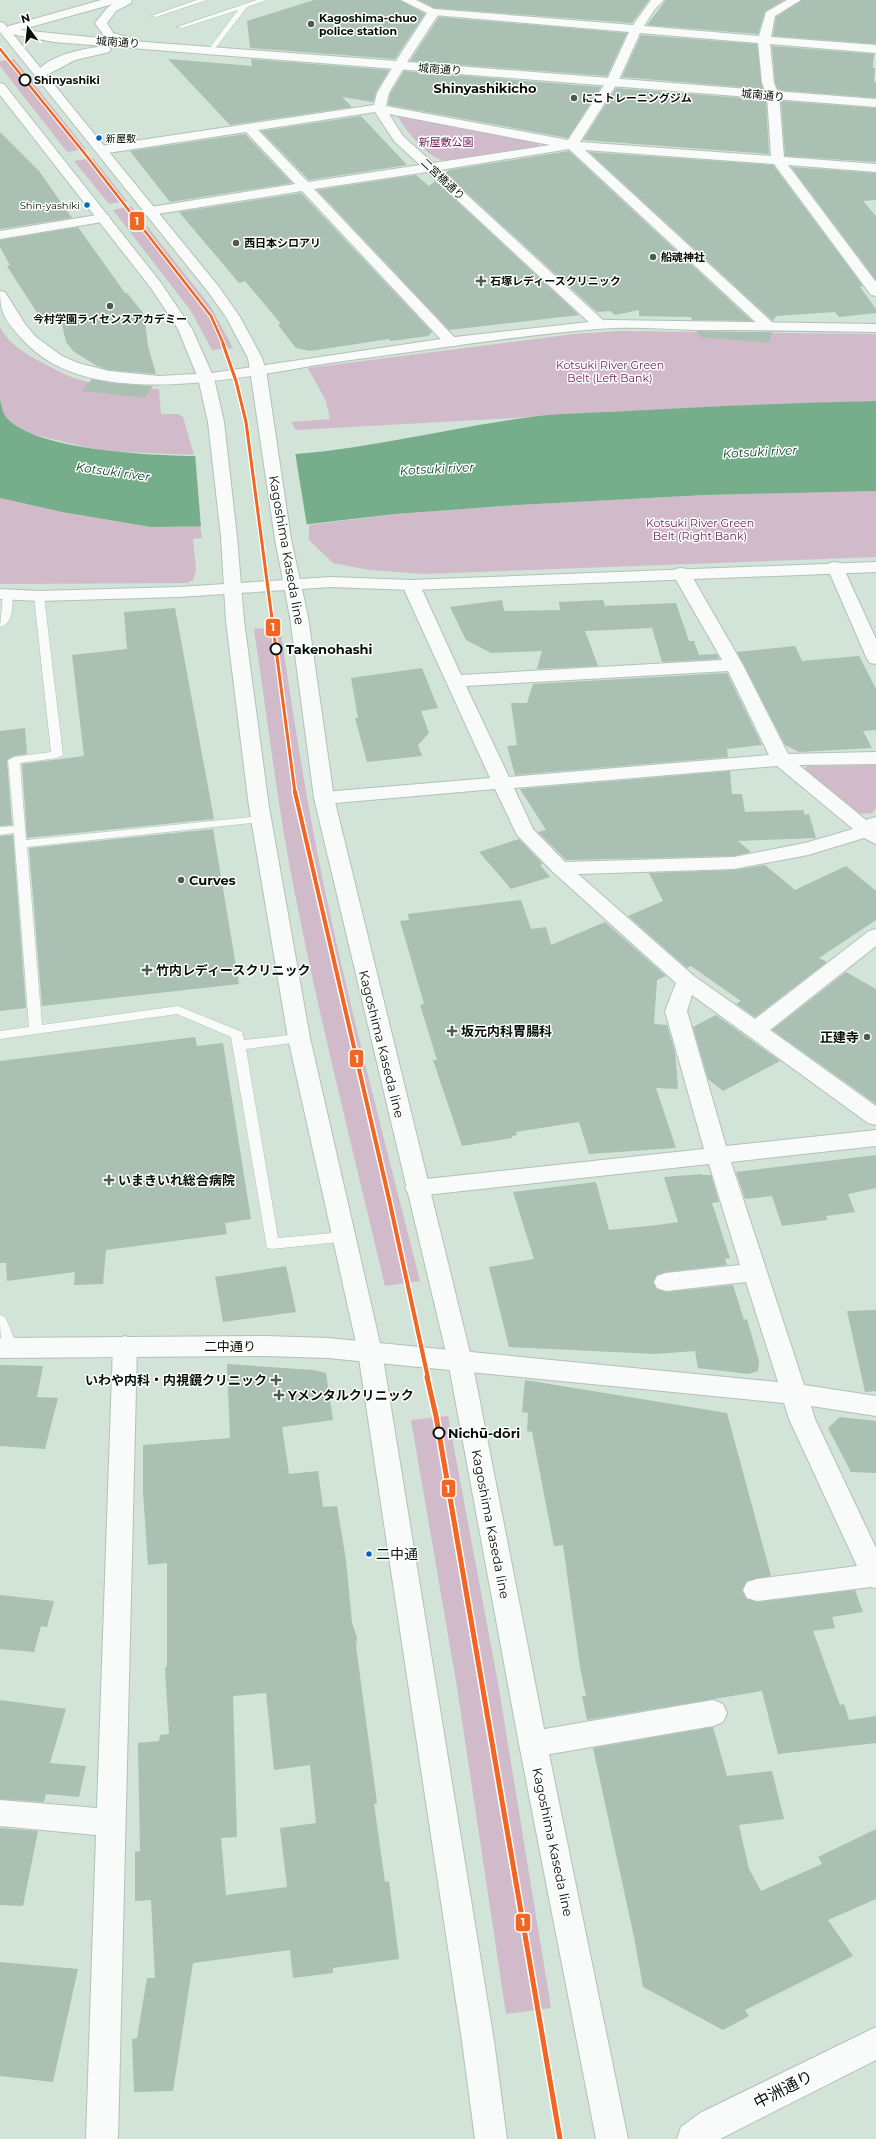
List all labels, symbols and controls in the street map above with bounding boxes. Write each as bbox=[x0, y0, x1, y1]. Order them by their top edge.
north arrow bbox=[8, 8, 48, 48]
text: N bbox=[19, 10, 32, 26]
place label: Kagoshima-chuo police station bbox=[319, 11, 417, 38]
marker: Kagoshima-chuo police station bbox=[306, 19, 316, 29]
street label: 城南通り bbox=[96, 33, 140, 51]
street label: 城南通り bbox=[418, 60, 462, 78]
marker: Shinyashiki bbox=[18, 73, 32, 87]
place label: Shinyashiki bbox=[34, 73, 100, 87]
district label: Shinyashikicho bbox=[434, 80, 537, 96]
street label: 城南通り bbox=[740, 86, 786, 104]
place label: にこトレーニングジム bbox=[582, 91, 692, 105]
marker: にこトレーニングジム bbox=[569, 93, 579, 103]
place label: 新屋敷 bbox=[106, 132, 136, 145]
marker: 新屋敷 bbox=[94, 133, 104, 143]
park label: 新屋敷公園 bbox=[419, 135, 474, 149]
street label: 二宮橋通り bbox=[418, 155, 468, 203]
place label: Shin-yashiki bbox=[20, 199, 80, 212]
marker: Shin-yashiki bbox=[82, 200, 92, 210]
line badge: 1 bbox=[129, 211, 145, 231]
text: 1 bbox=[135, 214, 139, 228]
place label: 西日本シロアリ bbox=[244, 236, 321, 250]
marker: 西日本シロアリ bbox=[231, 238, 241, 248]
place label: 船魂神社 bbox=[661, 250, 705, 264]
marker: 船魂神社 bbox=[648, 252, 658, 262]
place label: 石塚レディースクリニック bbox=[490, 274, 621, 288]
marker: 石塚レディースクリニック bbox=[475, 275, 487, 287]
marker: 今村学園ライセンスアカデミー bbox=[105, 301, 115, 311]
place label: 今村学園ライセンスアカデミー bbox=[33, 312, 187, 326]
park label: Kotsuki River Green Belt (Left Bank) bbox=[556, 358, 664, 385]
water label: Kotsuki river bbox=[722, 442, 798, 461]
water label: Kotsuki river bbox=[75, 459, 151, 484]
water label: Kotsuki river bbox=[399, 459, 475, 478]
street label: Kagoshima Kaseda line bbox=[266, 474, 308, 626]
park label: Kotsuki River Green Belt (Right Bank) bbox=[646, 516, 754, 543]
line badge: 1 bbox=[265, 618, 281, 637]
text: 1 bbox=[271, 620, 275, 634]
place label: Takenohashi bbox=[286, 641, 373, 657]
marker: Takenohashi bbox=[269, 642, 283, 656]
place label: Curves bbox=[189, 872, 236, 888]
marker: Curves bbox=[176, 875, 186, 885]
place label: 竹内レディースクリニック bbox=[156, 962, 310, 978]
marker: 竹内レディースクリニック bbox=[141, 964, 153, 976]
street label: Kagoshima Kaseda line bbox=[356, 968, 408, 1120]
place label: 坂元内科胃腸科 bbox=[461, 1023, 552, 1039]
marker: 坂元内科胃腸科 bbox=[446, 1025, 458, 1037]
place label: 正建寺 bbox=[820, 1029, 859, 1045]
marker: 正建寺 bbox=[862, 1032, 872, 1042]
line badge: 1 bbox=[349, 1049, 364, 1068]
text: 1 bbox=[355, 1052, 359, 1066]
place label: いまきいれ総合病院 bbox=[118, 1172, 235, 1188]
marker: いまきいれ総合病院 bbox=[103, 1174, 115, 1186]
street label: 二中通り bbox=[204, 1338, 256, 1354]
place label: いわや内科・内視鏡クリニック bbox=[85, 1372, 267, 1388]
marker: いわや内科・内視鏡クリニック bbox=[270, 1374, 282, 1386]
place label: Yメンタルクリニック bbox=[287, 1387, 414, 1403]
marker: Yメンタルクリニック bbox=[273, 1389, 285, 1401]
place label: Nichū-dōri bbox=[448, 1425, 520, 1441]
marker: Nichū-dōri bbox=[432, 1426, 446, 1440]
street label: Kagoshima Kaseda line bbox=[469, 1448, 513, 1600]
line badge: 1 bbox=[441, 1479, 456, 1498]
text: 1 bbox=[446, 1482, 450, 1496]
place label: 二中通 bbox=[376, 1545, 418, 1563]
marker: 二中通 bbox=[364, 1549, 374, 1559]
street label: Kagoshima Kaseda line bbox=[529, 1766, 577, 1918]
line badge: 1 bbox=[515, 1913, 531, 1932]
text: 1 bbox=[521, 1915, 525, 1929]
street label: 中洲通り bbox=[750, 2066, 816, 2112]

